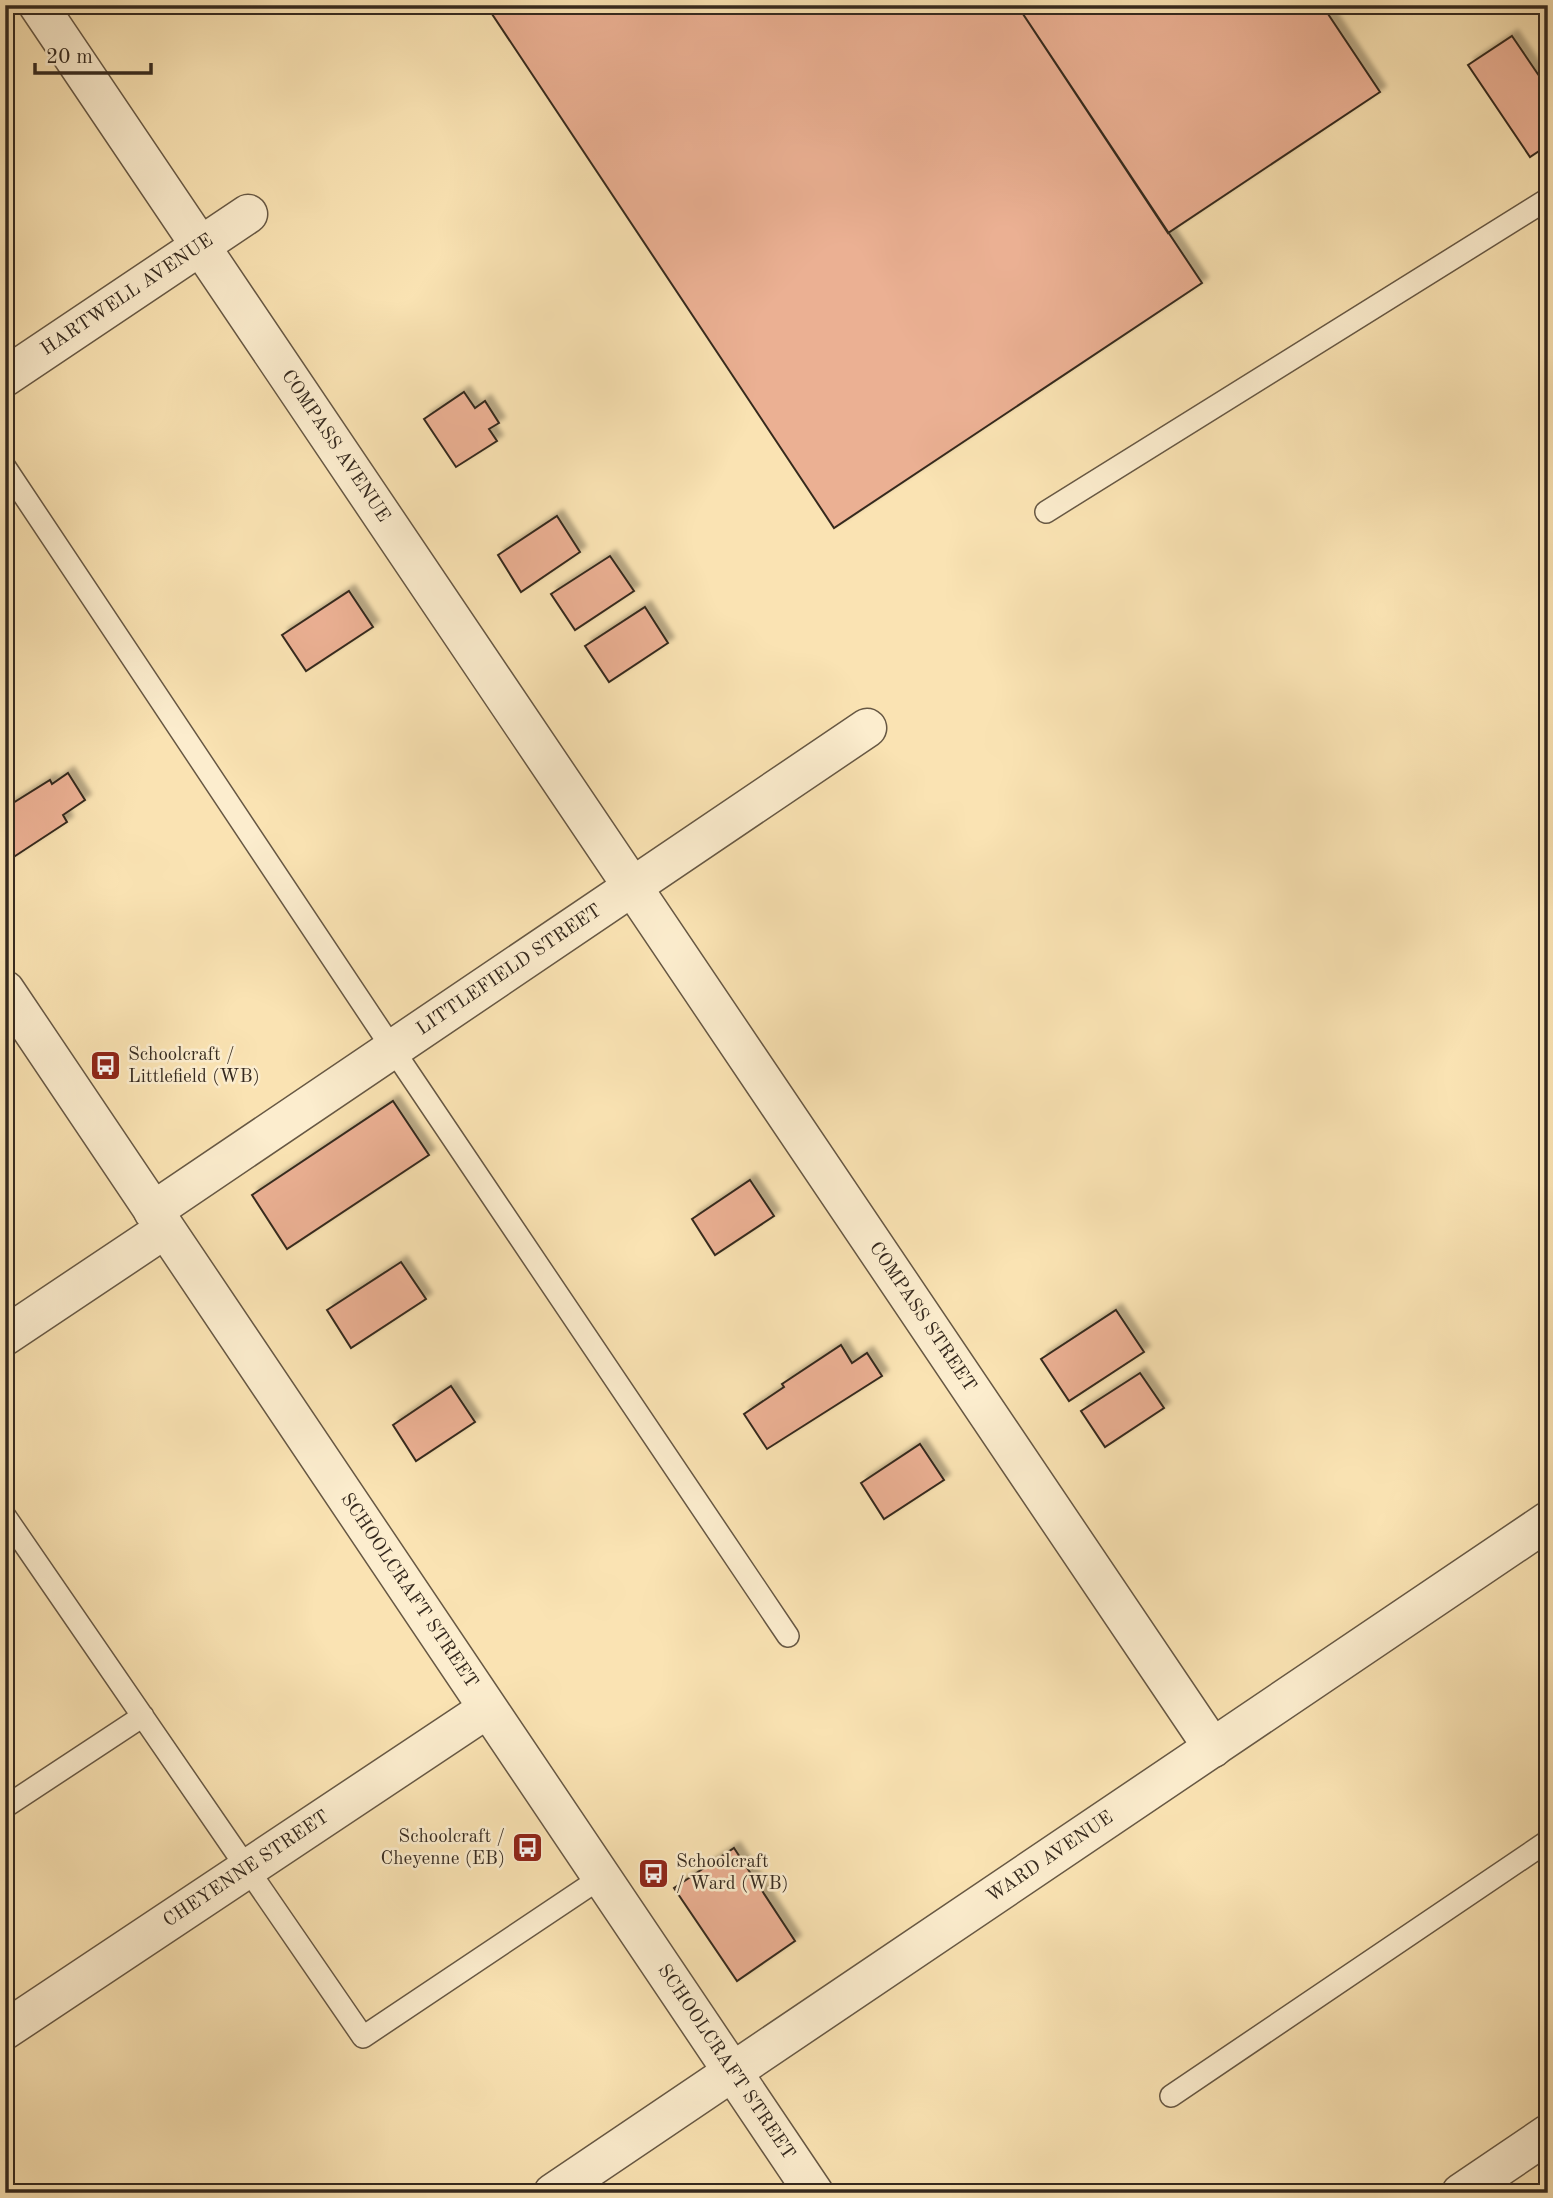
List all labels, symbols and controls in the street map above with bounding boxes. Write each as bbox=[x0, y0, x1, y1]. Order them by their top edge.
scale bar bbox=[35, 32, 150, 76]
text: 20 m bbox=[46, 47, 93, 68]
street label: HARTWELL AVENUE bbox=[38, 231, 217, 359]
street label: COMPASS AVENUE bbox=[278, 367, 393, 526]
street label: LITTLEFIELD STREET bbox=[413, 901, 605, 1039]
place label: Schoolcraft / Littlefield (WB) bbox=[128, 1046, 260, 1087]
bus stop icon: Schoolcraft / Littlefield (WB) bbox=[88, 1049, 122, 1083]
street label: COMPASS STREET bbox=[865, 1239, 979, 1395]
street label: SCHOOLCRAFT STREET bbox=[337, 1490, 481, 1692]
street label: CHEYENNE STREET bbox=[160, 1807, 333, 1931]
street label: WARD AVENUE bbox=[984, 1808, 1117, 1906]
place label: Schoolcraft / Cheyenne (EB) bbox=[380, 1828, 505, 1869]
bus stop icon: Schoolcraft / Cheyenne (EB) bbox=[511, 1831, 545, 1865]
place label: Schoolcraft / Ward (WB) bbox=[676, 1853, 789, 1894]
bus stop icon: Schoolcraft / Ward (WB) bbox=[636, 1856, 670, 1890]
street label: SCHOOLCRAFT STREET bbox=[654, 1961, 798, 2163]

